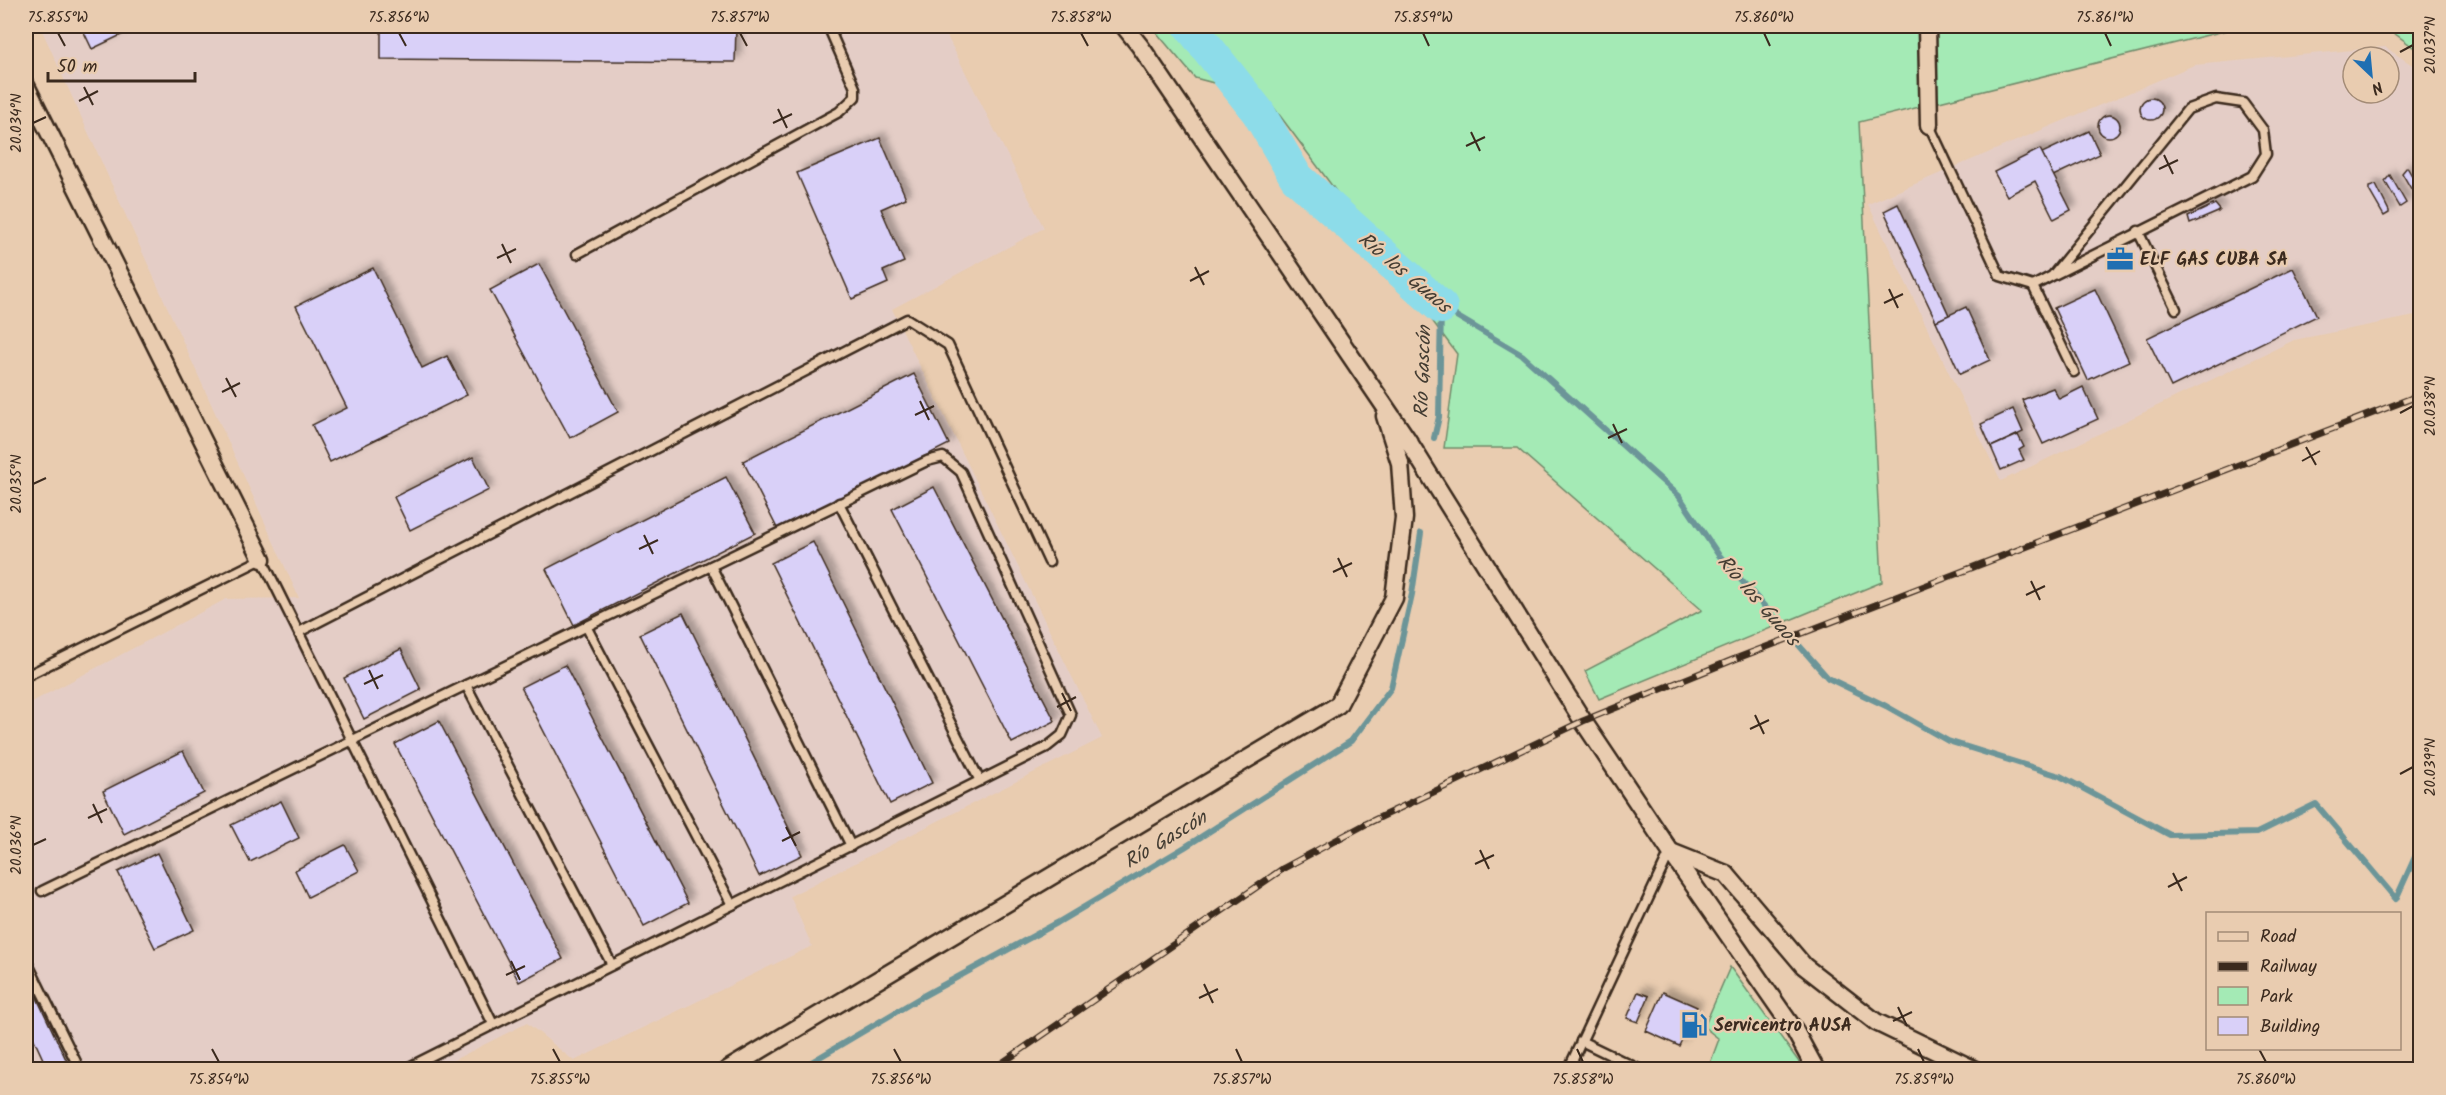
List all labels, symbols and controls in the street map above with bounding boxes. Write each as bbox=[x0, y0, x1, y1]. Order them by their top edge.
text: 75.855°W bbox=[28, 6, 89, 30]
text: 75.856°W bbox=[369, 6, 430, 30]
text: 75.857°W bbox=[710, 6, 770, 30]
text: 75.858°W bbox=[1050, 6, 1112, 30]
text: 75.859°W bbox=[1393, 6, 1453, 30]
text: 75.860°W bbox=[1734, 6, 1794, 30]
text: 75.861°W bbox=[2076, 6, 2134, 30]
text: 20.037°N bbox=[2419, 16, 2443, 74]
scale bar bbox=[48, 45, 195, 83]
north arrow bbox=[2341, 45, 2401, 105]
text: 50 m bbox=[57, 53, 97, 82]
text: N bbox=[2367, 74, 2387, 101]
text: 20.034°N bbox=[5, 93, 29, 153]
water label: Río los Guaos bbox=[1350, 225, 1459, 324]
office icon: ELF GAS CUBA SA bbox=[2105, 244, 2135, 274]
place label: ELF GAS CUBA SA bbox=[2140, 246, 2288, 275]
water label: Río Gascón bbox=[1406, 324, 1442, 419]
text: 20.038°N bbox=[2419, 376, 2443, 436]
text: 20.035°N bbox=[5, 454, 29, 514]
water label: Río los Guaos bbox=[1708, 548, 1808, 656]
text: 20.039°N bbox=[2419, 738, 2443, 796]
water label: Río Gascón bbox=[1118, 803, 1215, 878]
text: 20.036°N bbox=[5, 815, 29, 875]
legend bbox=[2206, 912, 2401, 1050]
text: Road bbox=[2260, 923, 2297, 952]
text: Railway bbox=[2260, 953, 2317, 982]
text: Park bbox=[2260, 983, 2293, 1012]
fuel station icon: Servicentro AUSA bbox=[1679, 1010, 1709, 1040]
place label: Servicentro AUSA bbox=[1714, 1012, 1852, 1041]
text: Building bbox=[2260, 1013, 2320, 1042]
text: 75.854°W bbox=[189, 1068, 250, 1092]
text: 75.855°W bbox=[530, 1068, 591, 1092]
text: 75.856°W bbox=[871, 1068, 932, 1092]
text: 75.857°W bbox=[1212, 1068, 1272, 1092]
text: 75.858°W bbox=[1552, 1068, 1614, 1092]
text: 75.859°W bbox=[1894, 1068, 1954, 1092]
text: 75.860°W bbox=[2236, 1068, 2296, 1092]

